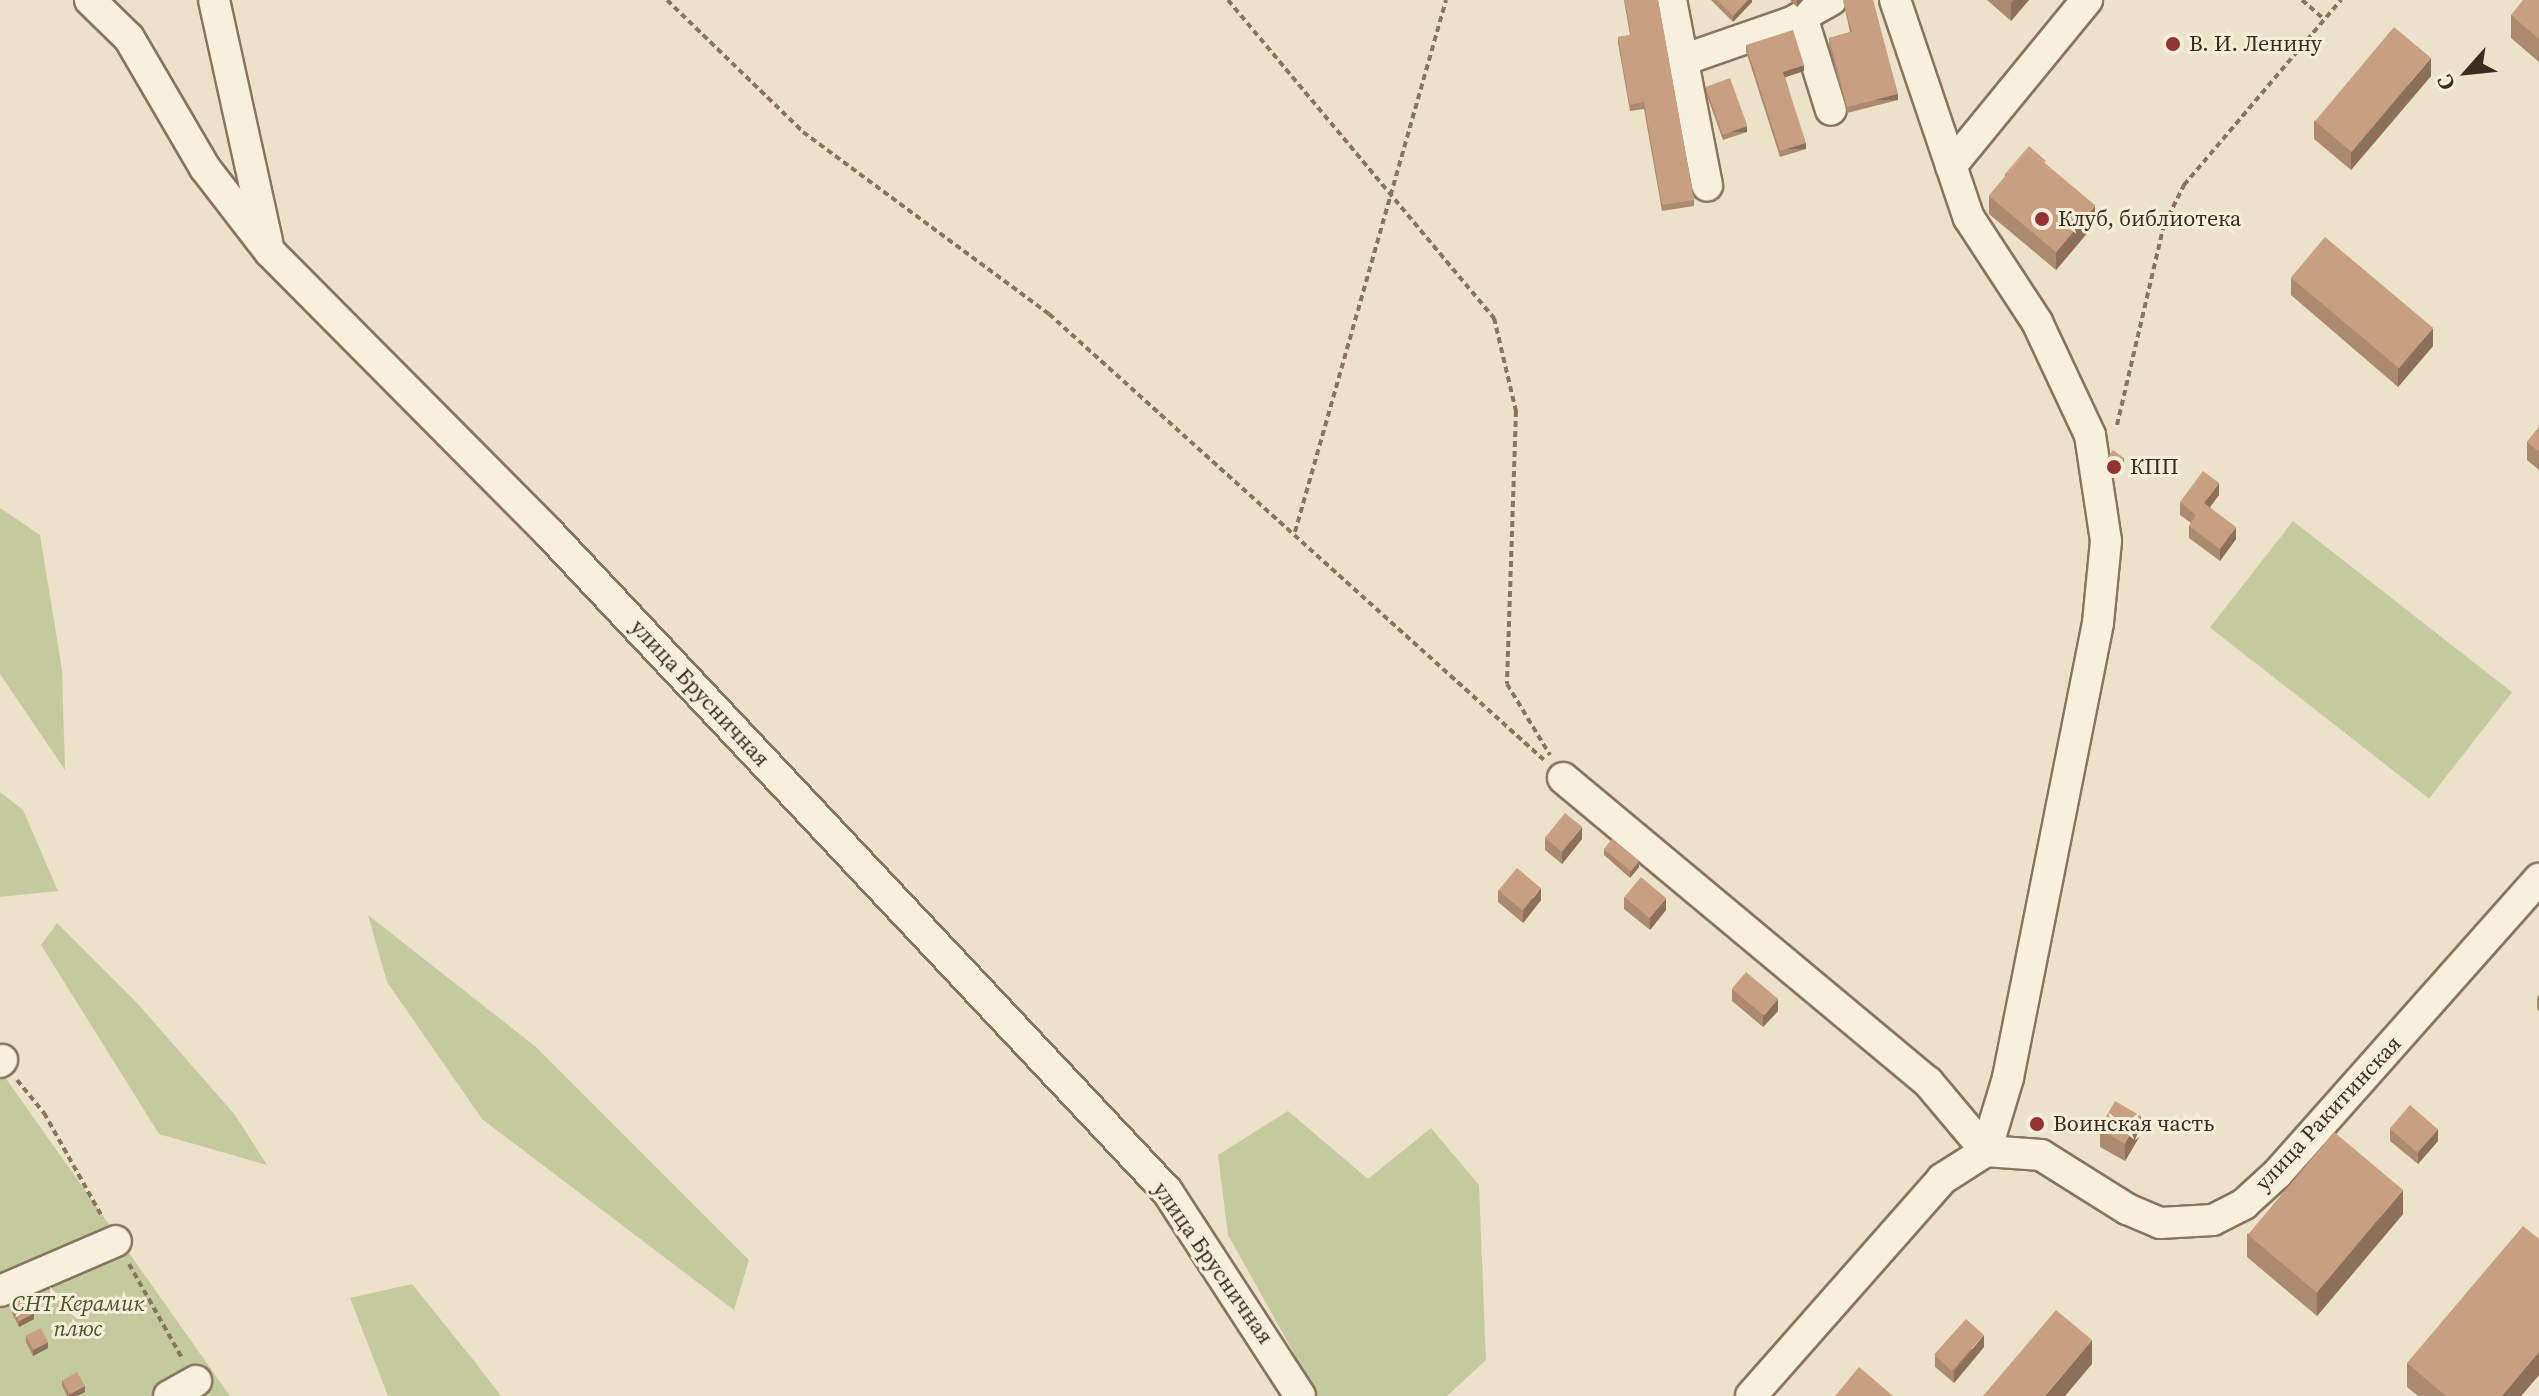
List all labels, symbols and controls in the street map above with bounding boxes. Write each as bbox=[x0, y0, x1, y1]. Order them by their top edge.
place label: В. И. Ленину bbox=[2189, 31, 2322, 57]
north arrow bbox=[2427, 32, 2507, 112]
marker: В. И. Ленину bbox=[2164, 35, 2182, 53]
text: С bbox=[2429, 70, 2462, 96]
place label: Клуб, библиотека bbox=[2058, 206, 2241, 232]
marker: Клуб, библиотека bbox=[2033, 210, 2051, 228]
place label: КПП bbox=[2130, 454, 2178, 480]
marker: КПП bbox=[2105, 458, 2123, 476]
street label: улица Брусничная bbox=[625, 614, 775, 772]
street label: улица Ракитинская bbox=[2249, 1030, 2407, 1196]
place label: Воинская часть bbox=[2053, 1111, 2214, 1137]
marker: Воинская часть bbox=[2028, 1115, 2046, 1133]
street label: улица Брусничная bbox=[1147, 1177, 1279, 1349]
park label: СНТ Керамик плюс bbox=[12, 1290, 144, 1342]

